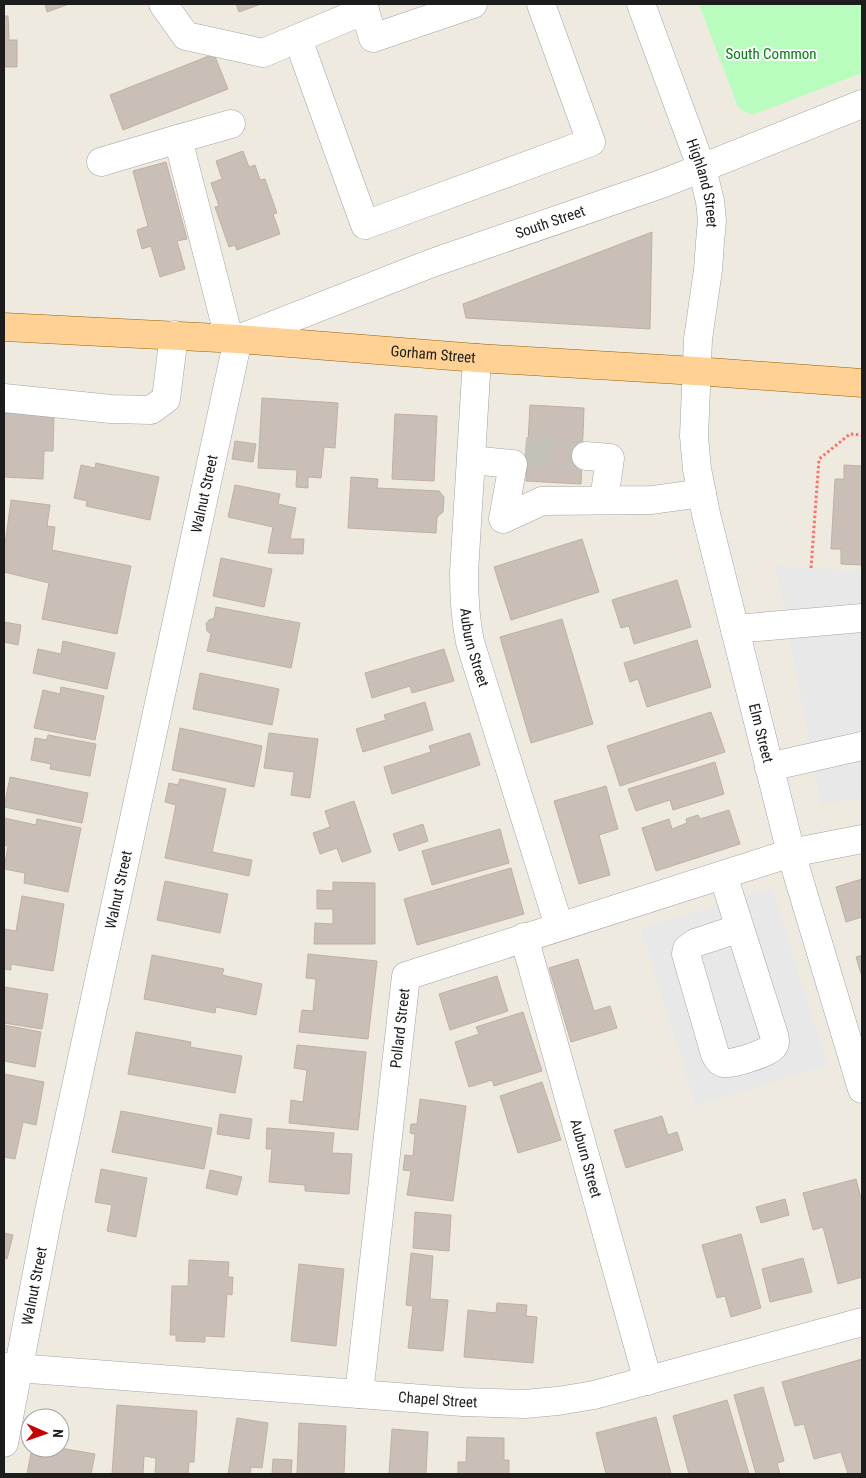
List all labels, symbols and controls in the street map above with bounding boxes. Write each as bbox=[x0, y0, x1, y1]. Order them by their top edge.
park label: South Common bbox=[725, 45, 817, 63]
street label: Highland Street bbox=[683, 136, 721, 229]
street label: South Street bbox=[513, 202, 588, 243]
street label: Gorham Street bbox=[390, 342, 476, 367]
street label: Walnut Street bbox=[187, 453, 222, 535]
street label: Auburn Street bbox=[456, 607, 493, 689]
street label: Elm Street bbox=[745, 702, 777, 765]
street label: Walnut Street bbox=[101, 849, 136, 931]
street label: Pollard Street bbox=[387, 987, 414, 1069]
street label: Auburn Street bbox=[566, 1117, 605, 1200]
street label: Walnut Street bbox=[18, 1245, 51, 1327]
street label: Chapel Street bbox=[397, 1388, 478, 1411]
north arrow bbox=[20, 1408, 70, 1458]
text: N bbox=[50, 1429, 66, 1438]

